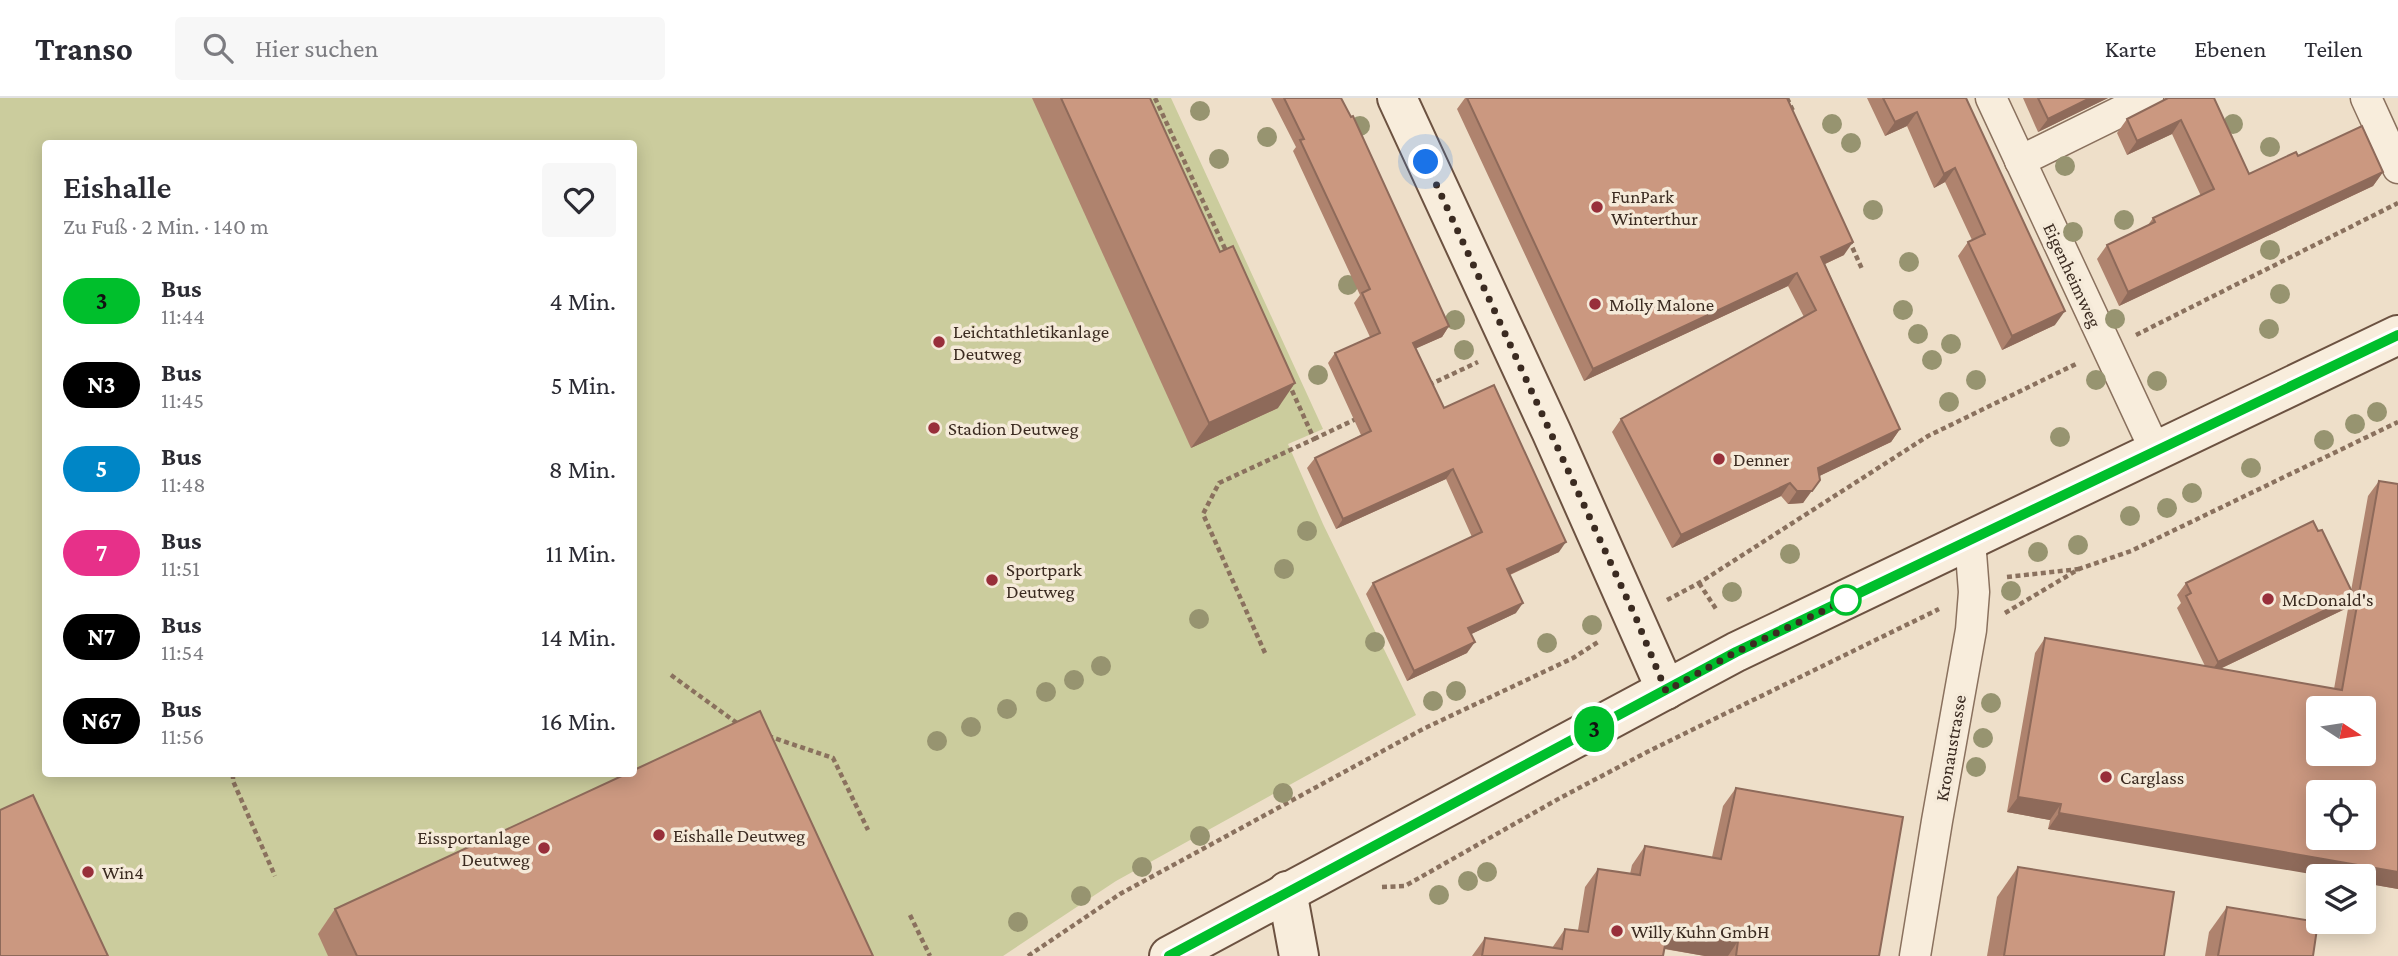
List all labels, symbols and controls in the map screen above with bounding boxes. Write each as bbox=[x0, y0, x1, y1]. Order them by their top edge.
search box bbox=[175, 17, 665, 80]
icon: search bbox=[199, 29, 237, 67]
text: Transo bbox=[35, 30, 133, 67]
text: Hier suchen bbox=[255, 34, 378, 63]
text: Karte bbox=[2105, 35, 2156, 62]
text: Ebenen bbox=[2194, 35, 2266, 62]
text: Teilen bbox=[2304, 35, 2363, 62]
your location bbox=[1408, 144, 1443, 179]
button: heart bbox=[542, 163, 616, 237]
text: Eishalle bbox=[63, 168, 172, 205]
place label: FunPark Winterthur bbox=[1611, 186, 1698, 229]
marker: FunPark Winterthur bbox=[1589, 199, 1605, 215]
text: Zu Fuß · 2 Min. · 140 m bbox=[63, 213, 269, 239]
street label: Eigenheimweg bbox=[2039, 220, 2106, 331]
text: Bus bbox=[161, 274, 202, 303]
text: 3 bbox=[96, 287, 107, 314]
text: 4 Min. bbox=[550, 287, 616, 316]
place label: Molly Malone bbox=[1609, 294, 1714, 315]
marker: Molly Malone bbox=[1587, 296, 1603, 312]
text: 11:44 bbox=[161, 303, 205, 329]
place label: Leichtathletikanlage Deutweg bbox=[953, 321, 1109, 364]
marker: Leichtathletikanlage Deutweg bbox=[931, 334, 947, 350]
text: Bus bbox=[161, 358, 202, 387]
text: N3 bbox=[87, 371, 116, 398]
text: 5 Min. bbox=[551, 371, 616, 400]
text: 11:45 bbox=[161, 387, 204, 413]
place label: Stadion Deutweg bbox=[948, 418, 1079, 439]
marker: Stadion Deutweg bbox=[926, 420, 942, 436]
text: Bus bbox=[161, 442, 202, 471]
place label: Denner bbox=[1733, 449, 1790, 470]
marker: Denner bbox=[1711, 451, 1727, 467]
text: 5 bbox=[96, 455, 107, 482]
text: 8 Min. bbox=[549, 455, 616, 484]
text: 11:48 bbox=[161, 471, 206, 497]
text: Bus bbox=[161, 526, 202, 555]
text: 7 bbox=[96, 539, 107, 566]
text: 11 Min. bbox=[546, 539, 616, 568]
text: 11:51 bbox=[161, 555, 200, 581]
place label: Sportpark Deutweg bbox=[1006, 559, 1083, 602]
marker: Sportpark Deutweg bbox=[984, 572, 1000, 588]
unlabelled marker bbox=[1831, 585, 1861, 615]
place label: McDonald's bbox=[2282, 589, 2374, 610]
marker: McDonald's bbox=[2260, 591, 2276, 607]
text: Bus bbox=[161, 610, 202, 639]
text: N7 bbox=[88, 623, 115, 650]
text: 14 Min. bbox=[541, 623, 616, 652]
text: 11:54 bbox=[161, 639, 204, 665]
street label: Kronaustrasse bbox=[1931, 693, 1970, 803]
text: Bus bbox=[161, 694, 202, 723]
north arrow bbox=[2306, 696, 2376, 766]
map controls bbox=[2306, 696, 2376, 934]
line badge: 3 bbox=[1571, 706, 1617, 752]
text: N67 bbox=[81, 707, 122, 734]
text: 16 Min. bbox=[541, 707, 616, 736]
text: 3 bbox=[1588, 715, 1600, 742]
text: 11:56 bbox=[161, 723, 204, 749]
place label: Carglass bbox=[2120, 767, 2184, 788]
marker: Carglass bbox=[2098, 769, 2114, 785]
button: locate bbox=[2306, 780, 2376, 850]
place label: Eishalle Deutweg bbox=[673, 825, 805, 846]
place label: Eissportanlage Deutweg bbox=[417, 827, 530, 870]
marker: Eishalle Deutweg bbox=[651, 827, 667, 843]
marker: Eissportanlage Deutweg bbox=[536, 840, 552, 856]
place label: Win4 bbox=[102, 862, 144, 883]
marker: Win4 bbox=[80, 864, 96, 880]
button: layers bbox=[2306, 864, 2376, 934]
place label: Willy Kuhn GmbH bbox=[1631, 921, 1770, 942]
marker: Willy Kuhn GmbH bbox=[1609, 923, 1625, 939]

